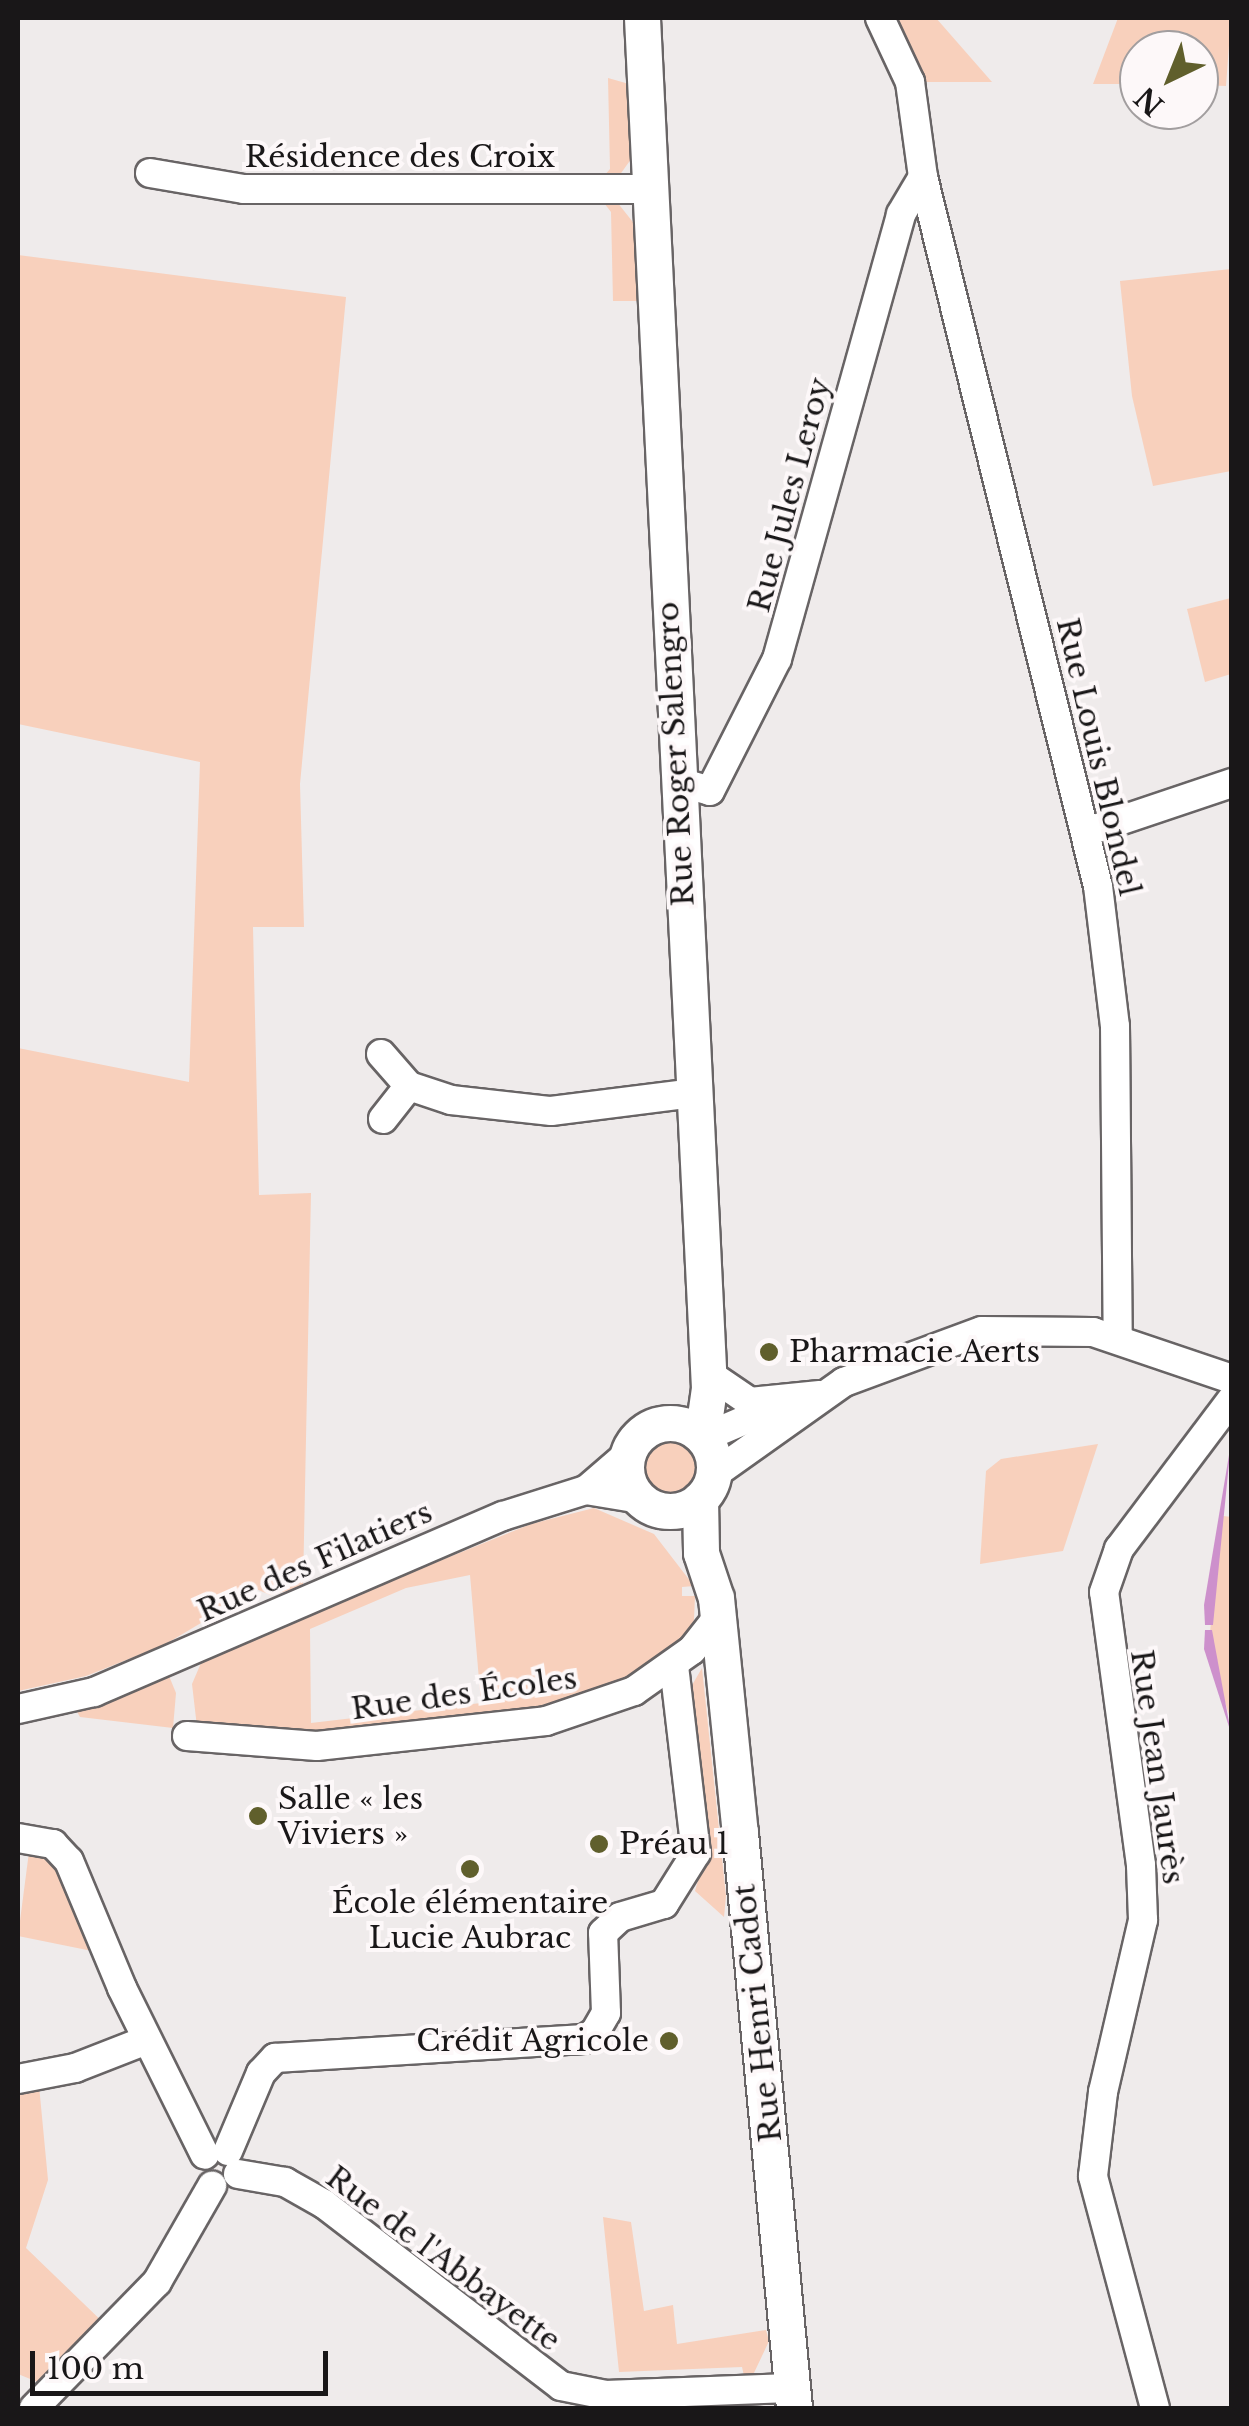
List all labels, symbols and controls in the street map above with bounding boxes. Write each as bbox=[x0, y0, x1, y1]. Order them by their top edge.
north arrow bbox=[1119, 30, 1219, 130]
text: N bbox=[1128, 79, 1171, 123]
street label: Résidence des Croix bbox=[245, 139, 555, 175]
street label: Rue Jules Leroy bbox=[741, 374, 839, 616]
street label: Rue Roger Salengro bbox=[650, 600, 702, 908]
street label: Rue Louis Blondel bbox=[1049, 615, 1147, 899]
place label: Pharmacie Aerts bbox=[789, 1334, 1041, 1370]
marker: Pharmacie Aerts bbox=[758, 1341, 780, 1363]
street label: Rue des Filatiers bbox=[192, 1494, 438, 1630]
street label: Rue Jean Jaurès bbox=[1123, 1648, 1191, 1886]
street label: Rue des Écoles bbox=[349, 1660, 579, 1728]
place label: Salle « les Viviers » bbox=[278, 1781, 423, 1852]
marker: Salle « les Viviers » bbox=[247, 1805, 269, 1827]
place label: Préau 1 bbox=[619, 1826, 729, 1862]
marker: Préau 1 bbox=[588, 1833, 610, 1855]
marker: École élémentaire Lucie Aubrac bbox=[459, 1858, 481, 1880]
street label: Rue Henri Cadot bbox=[727, 1882, 789, 2144]
place label: École élémentaire Lucie Aubrac bbox=[332, 1885, 608, 1956]
place label: Crédit Agricole bbox=[415, 2023, 649, 2059]
marker: Crédit Agricole bbox=[658, 2030, 680, 2052]
street label: Rue de l'Abbayette bbox=[319, 2159, 567, 2359]
scale bar bbox=[35, 2331, 332, 2393]
text: 100 m bbox=[47, 2350, 144, 2387]

